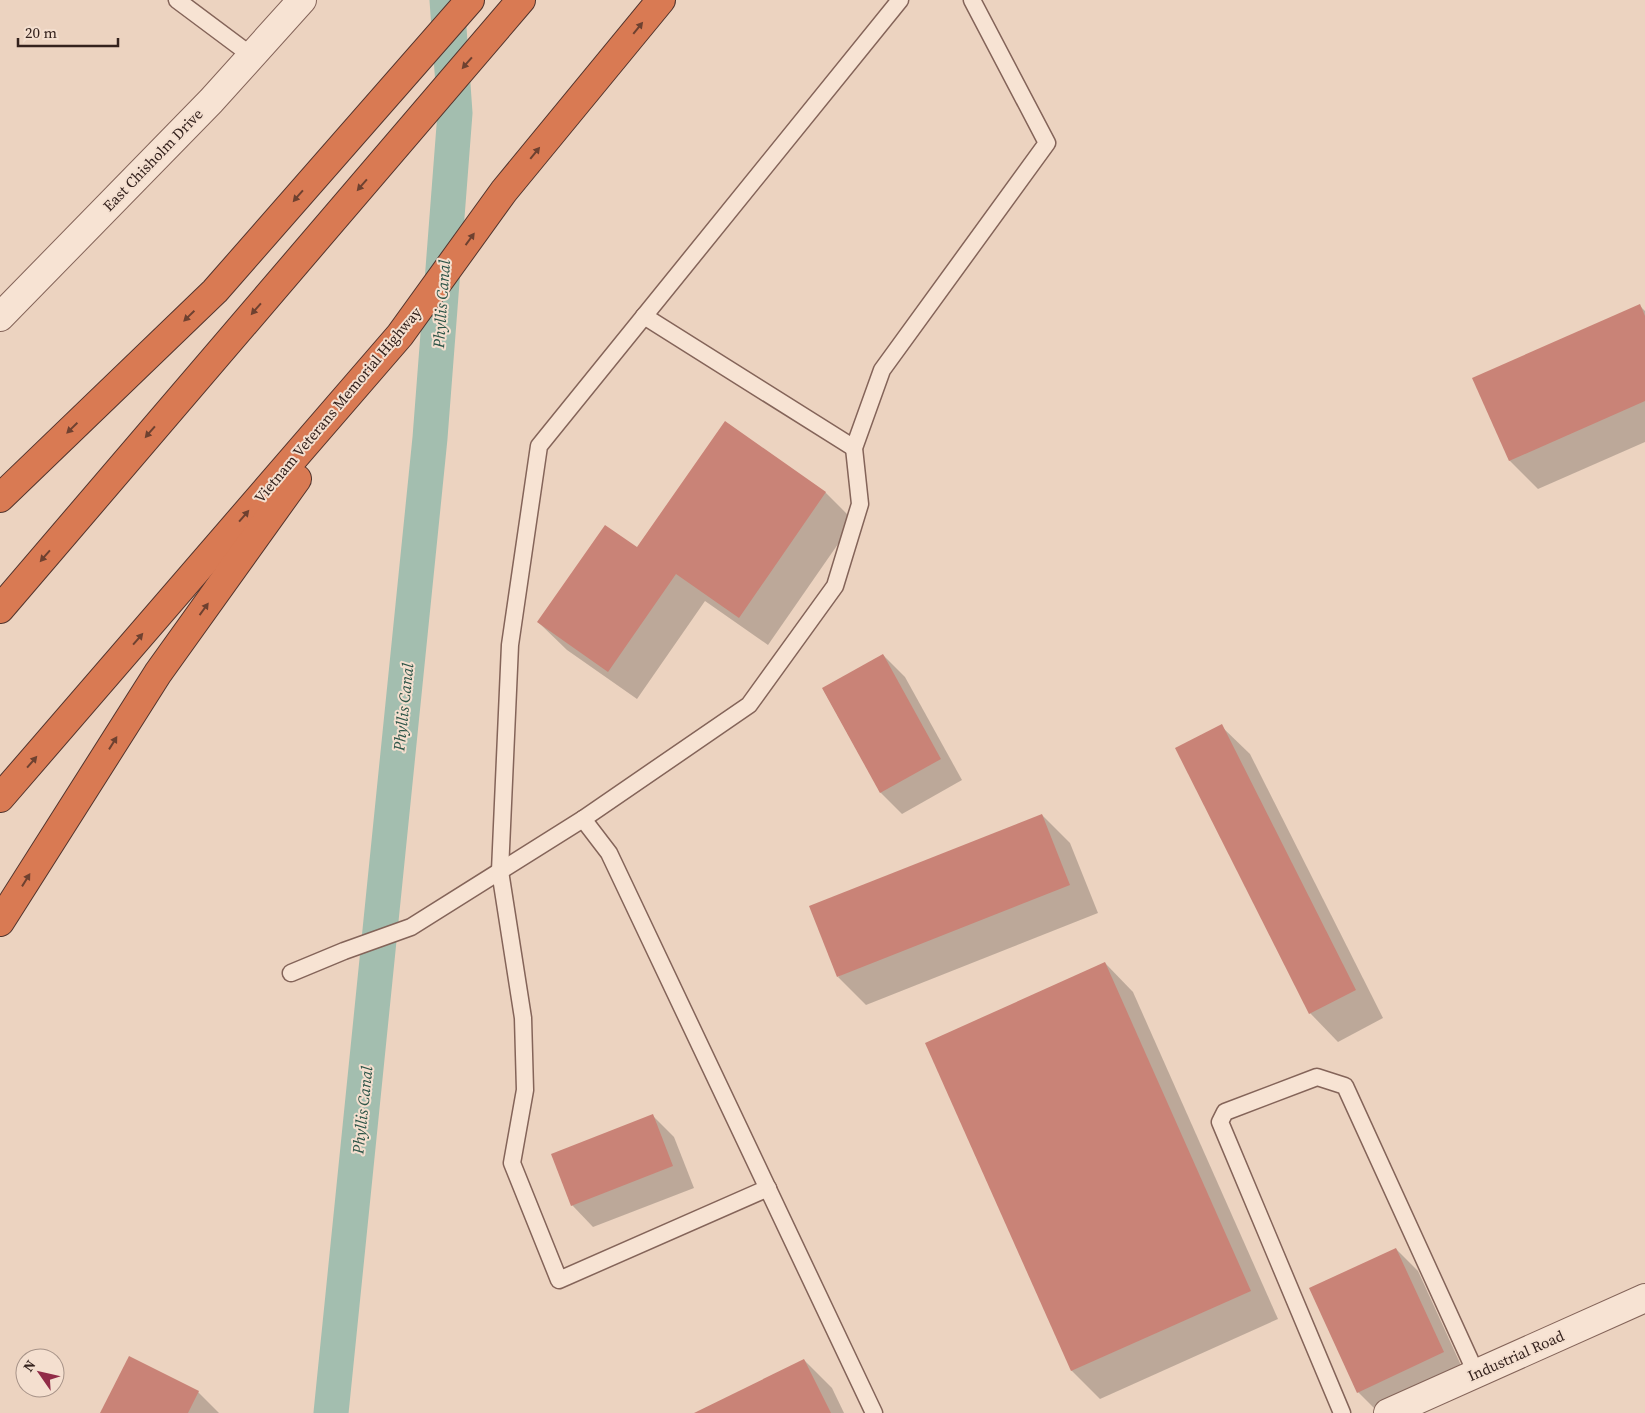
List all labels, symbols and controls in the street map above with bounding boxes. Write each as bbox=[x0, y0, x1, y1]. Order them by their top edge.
scale bar bbox=[18, 15, 118, 47]
text: 20 m bbox=[25, 22, 57, 43]
one-way arrow bbox=[633, 22, 644, 35]
one-way arrow bbox=[461, 57, 473, 69]
street label: East Chisholm Drive bbox=[98, 103, 208, 216]
one-way arrow bbox=[530, 147, 541, 160]
one-way arrow bbox=[356, 179, 367, 192]
one-way arrow bbox=[292, 189, 304, 201]
one-way arrow bbox=[465, 232, 475, 246]
water label: Phyllis Canal bbox=[427, 259, 455, 350]
street label: Vietnam Veterans Memorial Highway bbox=[249, 302, 426, 507]
one-way arrow bbox=[251, 303, 262, 315]
one-way arrow bbox=[183, 310, 195, 322]
one-way arrow bbox=[66, 422, 78, 434]
one-way arrow bbox=[145, 426, 156, 439]
one-way arrow bbox=[239, 509, 250, 522]
one-way arrow bbox=[39, 549, 50, 562]
one-way arrow bbox=[199, 602, 209, 616]
one-way arrow bbox=[132, 633, 144, 645]
water label: Phyllis Canal bbox=[387, 661, 419, 753]
one-way arrow bbox=[108, 737, 118, 750]
one-way arrow bbox=[26, 756, 38, 768]
one-way arrow bbox=[21, 874, 30, 887]
water label: Phyllis Canal bbox=[346, 1064, 378, 1156]
street label: Industrial Road bbox=[1464, 1325, 1568, 1386]
north arrow bbox=[15, 1348, 65, 1398]
text: N bbox=[18, 1356, 40, 1376]

